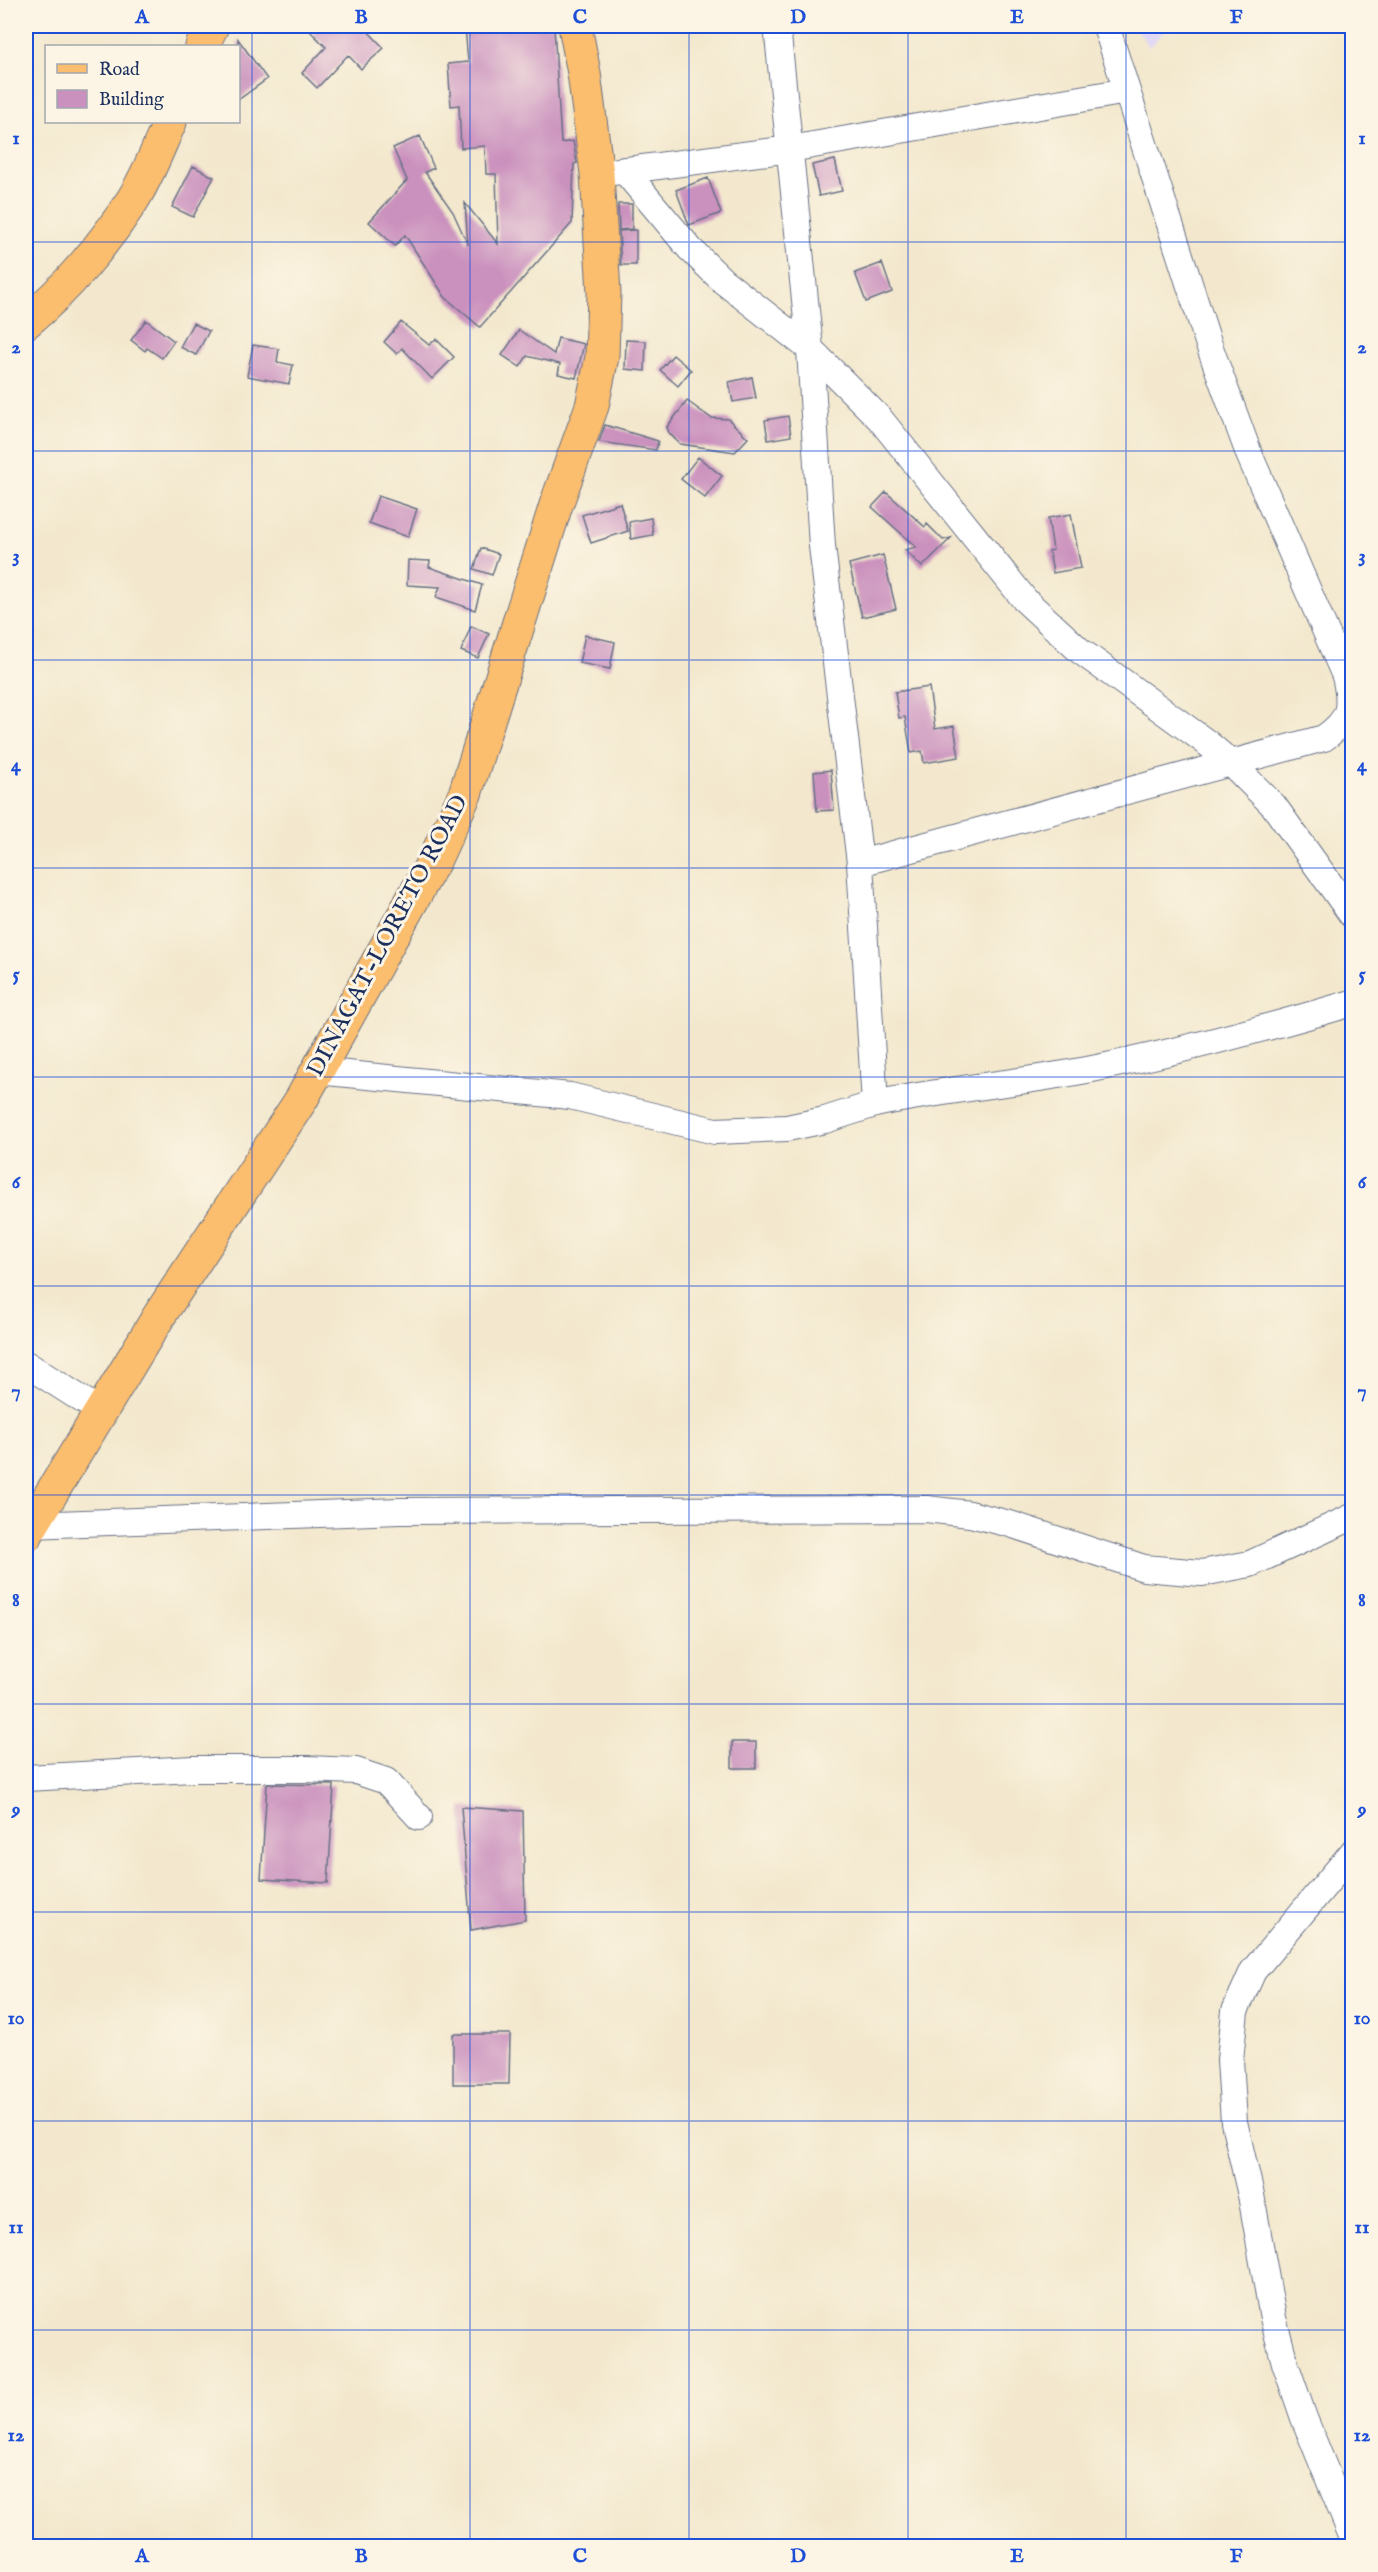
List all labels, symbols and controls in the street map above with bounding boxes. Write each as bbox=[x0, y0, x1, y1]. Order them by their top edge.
text: A bbox=[134, 5, 150, 30]
text: B bbox=[354, 5, 368, 30]
text: C bbox=[573, 5, 587, 30]
text: D bbox=[790, 5, 806, 30]
text: E bbox=[1010, 5, 1024, 30]
text: F bbox=[1230, 5, 1243, 30]
legend bbox=[45, 45, 240, 123]
text: Road bbox=[99, 59, 140, 82]
text: Building bbox=[99, 89, 164, 112]
text: 1 bbox=[12, 126, 20, 151]
text: 1 bbox=[1358, 126, 1366, 151]
text: 2 bbox=[11, 335, 21, 360]
text: 2 bbox=[1357, 335, 1367, 360]
text: 3 bbox=[12, 544, 20, 569]
text: 3 bbox=[1358, 544, 1366, 569]
text: 4 bbox=[11, 753, 22, 778]
text: 4 bbox=[1357, 753, 1368, 778]
street label: DINAGAT-LORETO ROAD bbox=[300, 790, 476, 1082]
text: 5 bbox=[12, 962, 20, 987]
text: 5 bbox=[1358, 962, 1366, 987]
text: 6 bbox=[12, 1170, 22, 1195]
text: 6 bbox=[1358, 1170, 1368, 1195]
text: 7 bbox=[11, 1379, 21, 1404]
text: 7 bbox=[1357, 1379, 1367, 1404]
text: 8 bbox=[12, 1588, 20, 1613]
text: 8 bbox=[1358, 1588, 1366, 1613]
text: 9 bbox=[11, 1797, 21, 1822]
text: 9 bbox=[1357, 1797, 1367, 1822]
text: 10 bbox=[7, 2006, 25, 2031]
text: 10 bbox=[1353, 2006, 1371, 2031]
text: 11 bbox=[9, 2215, 23, 2240]
text: 11 bbox=[1355, 2215, 1369, 2240]
text: 12 bbox=[8, 2423, 25, 2448]
text: 12 bbox=[1354, 2423, 1371, 2448]
text: A bbox=[134, 2544, 150, 2569]
text: B bbox=[354, 2544, 368, 2569]
text: C bbox=[573, 2544, 587, 2569]
text: D bbox=[790, 2544, 806, 2569]
text: E bbox=[1010, 2544, 1024, 2569]
text: F bbox=[1230, 2544, 1243, 2569]

